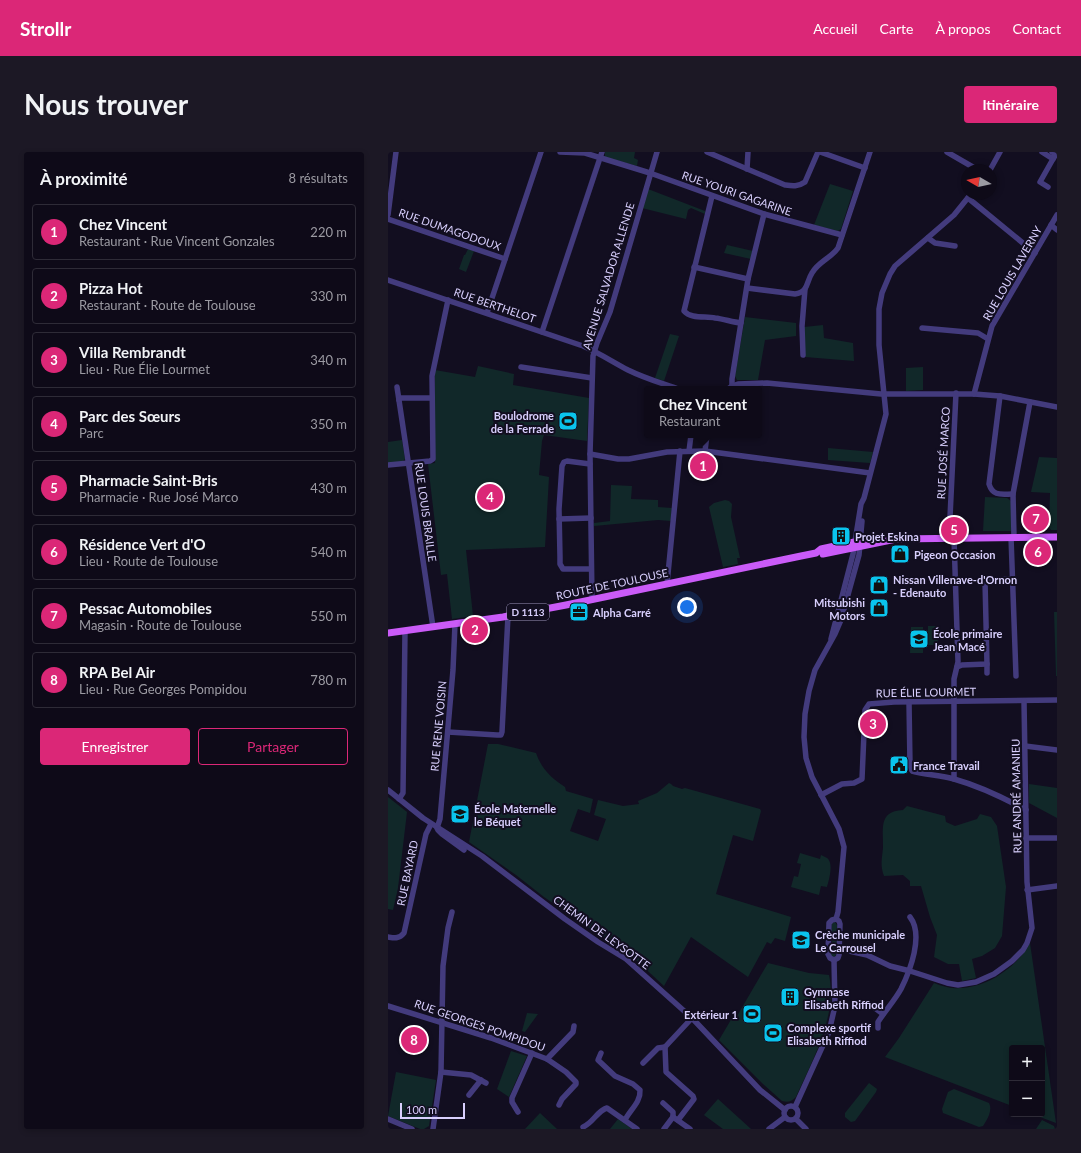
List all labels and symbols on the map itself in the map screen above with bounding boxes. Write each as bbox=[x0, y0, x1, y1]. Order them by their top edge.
north arrow bbox=[961, 164, 997, 200]
street label: RUE YOURI GAGARINE bbox=[680, 168, 794, 218]
street label: AVENUE SALVADOR ALLENDE bbox=[579, 201, 637, 351]
street label: RUE DUMAGODOUX bbox=[397, 205, 504, 253]
street label: RUE LOUIS LAVERNY bbox=[980, 223, 1044, 322]
street label: RUE BERTHELOT bbox=[452, 285, 538, 325]
street label: RUE JOSÉ MARCO bbox=[934, 406, 952, 500]
place label: Boulodrome de la Ferrade bbox=[491, 409, 554, 435]
sports icon: Boulodrome de la Ferrade bbox=[557, 410, 579, 432]
pin: 1 bbox=[690, 451, 716, 481]
street label: RUE LOUIS BRAILLE bbox=[413, 461, 439, 563]
pin: 4 bbox=[477, 482, 503, 512]
pin: 7 bbox=[1023, 504, 1049, 534]
pin: 5 bbox=[941, 515, 967, 545]
building icon: Projet Eskina bbox=[830, 525, 852, 547]
place label: Projet Eskina bbox=[855, 530, 919, 543]
pin: 6 bbox=[1025, 537, 1051, 567]
shop icon: Pigeon Occasion bbox=[889, 543, 911, 565]
place label: Pigeon Occasion bbox=[914, 548, 995, 561]
street label: ROUTE DE TOULOUSE bbox=[555, 566, 669, 602]
place label: Nissan Villenave-d'Ornon - Edenauto bbox=[893, 573, 1017, 599]
shop icon: Nissan Villenave-d'Ornon - Edenauto bbox=[868, 574, 890, 596]
place label: Mitsubishi Motors bbox=[814, 596, 865, 622]
your location bbox=[677, 597, 697, 617]
shop icon: Mitsubishi Motors bbox=[868, 597, 890, 619]
office icon: Alpha Carré bbox=[568, 601, 590, 623]
road number: D 1113 bbox=[507, 604, 549, 620]
place label: Alpha Carré bbox=[592, 606, 651, 619]
pin: 2 bbox=[462, 615, 488, 645]
place label: École primaire Jean Macé bbox=[933, 627, 1003, 653]
school or university icon: École primaire Jean Macé bbox=[908, 628, 930, 650]
street label: RUE RENE VOISIN bbox=[428, 680, 448, 772]
street label: RUE ÉLIE LOURMET bbox=[876, 685, 977, 699]
pin: 3 bbox=[860, 709, 886, 739]
street label: RUE ANDRÉ AMANIEU bbox=[1009, 739, 1023, 853]
public building icon: France Travail bbox=[888, 754, 910, 776]
place label: France Travail bbox=[913, 759, 980, 772]
place label: École Maternelle le Béquet bbox=[474, 802, 556, 828]
school or university icon: École Maternelle le Béquet bbox=[449, 803, 471, 825]
street label: RUE BAYARD bbox=[394, 839, 420, 907]
street label: CHEMIN DE LEYSOTTE bbox=[551, 892, 653, 972]
place label: Crèche municipale Le Carrousel bbox=[815, 928, 905, 954]
school or university icon: Crèche municipale Le Carrousel bbox=[790, 929, 812, 951]
place label: Gymnase Elisabeth Riffiod bbox=[804, 985, 884, 1011]
building icon: Gymnase Elisabeth Riffiod bbox=[779, 986, 801, 1008]
street label: RUE GEORGES POMPIDOU bbox=[413, 996, 547, 1054]
sports icon: Extérieur 1 bbox=[741, 1003, 763, 1025]
place label: Extérieur 1 bbox=[684, 1008, 738, 1021]
place label: Complexe sportif Elisabeth Riffiod bbox=[787, 1021, 871, 1047]
sports icon: Complexe sportif Elisabeth Riffiod bbox=[762, 1022, 784, 1044]
pin: 8 bbox=[401, 1025, 427, 1055]
scale bar bbox=[400, 1101, 465, 1120]

